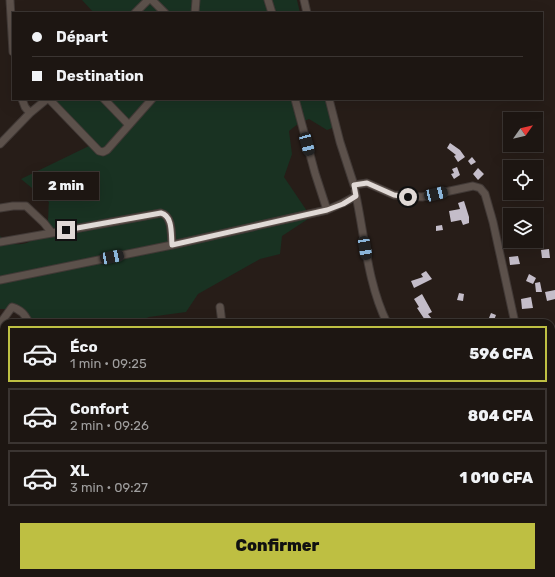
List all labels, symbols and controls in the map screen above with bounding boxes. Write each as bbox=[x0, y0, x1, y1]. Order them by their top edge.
text: Départ bbox=[56, 28, 108, 46]
text: Destination bbox=[56, 67, 144, 85]
north arrow bbox=[503, 112, 543, 152]
map controls bbox=[503, 112, 543, 248]
car bbox=[298, 131, 316, 157]
button: locate bbox=[503, 160, 543, 200]
callout: 2 min bbox=[33, 172, 99, 200]
text: 2 min bbox=[48, 178, 84, 193]
car bbox=[423, 185, 449, 203]
route start bbox=[399, 188, 417, 206]
button: layers bbox=[503, 208, 543, 248]
route end bbox=[57, 221, 75, 239]
car bbox=[357, 235, 373, 261]
car bbox=[99, 249, 125, 265]
icon: car bbox=[22, 336, 58, 372]
text: Éco bbox=[70, 338, 98, 356]
text: 596 CFA bbox=[469, 345, 533, 363]
text: 1 min · 09:25 bbox=[70, 356, 147, 371]
icon: car bbox=[22, 398, 58, 434]
text: Confort bbox=[70, 400, 129, 418]
text: 804 CFA bbox=[468, 407, 533, 425]
text: 2 min · 09:26 bbox=[70, 418, 149, 433]
icon: car bbox=[22, 460, 58, 496]
text: XL bbox=[70, 462, 89, 480]
text: 1 010 CFA bbox=[460, 469, 533, 487]
text: 3 min · 09:27 bbox=[70, 480, 148, 495]
button: Confirmer bbox=[20, 523, 535, 569]

